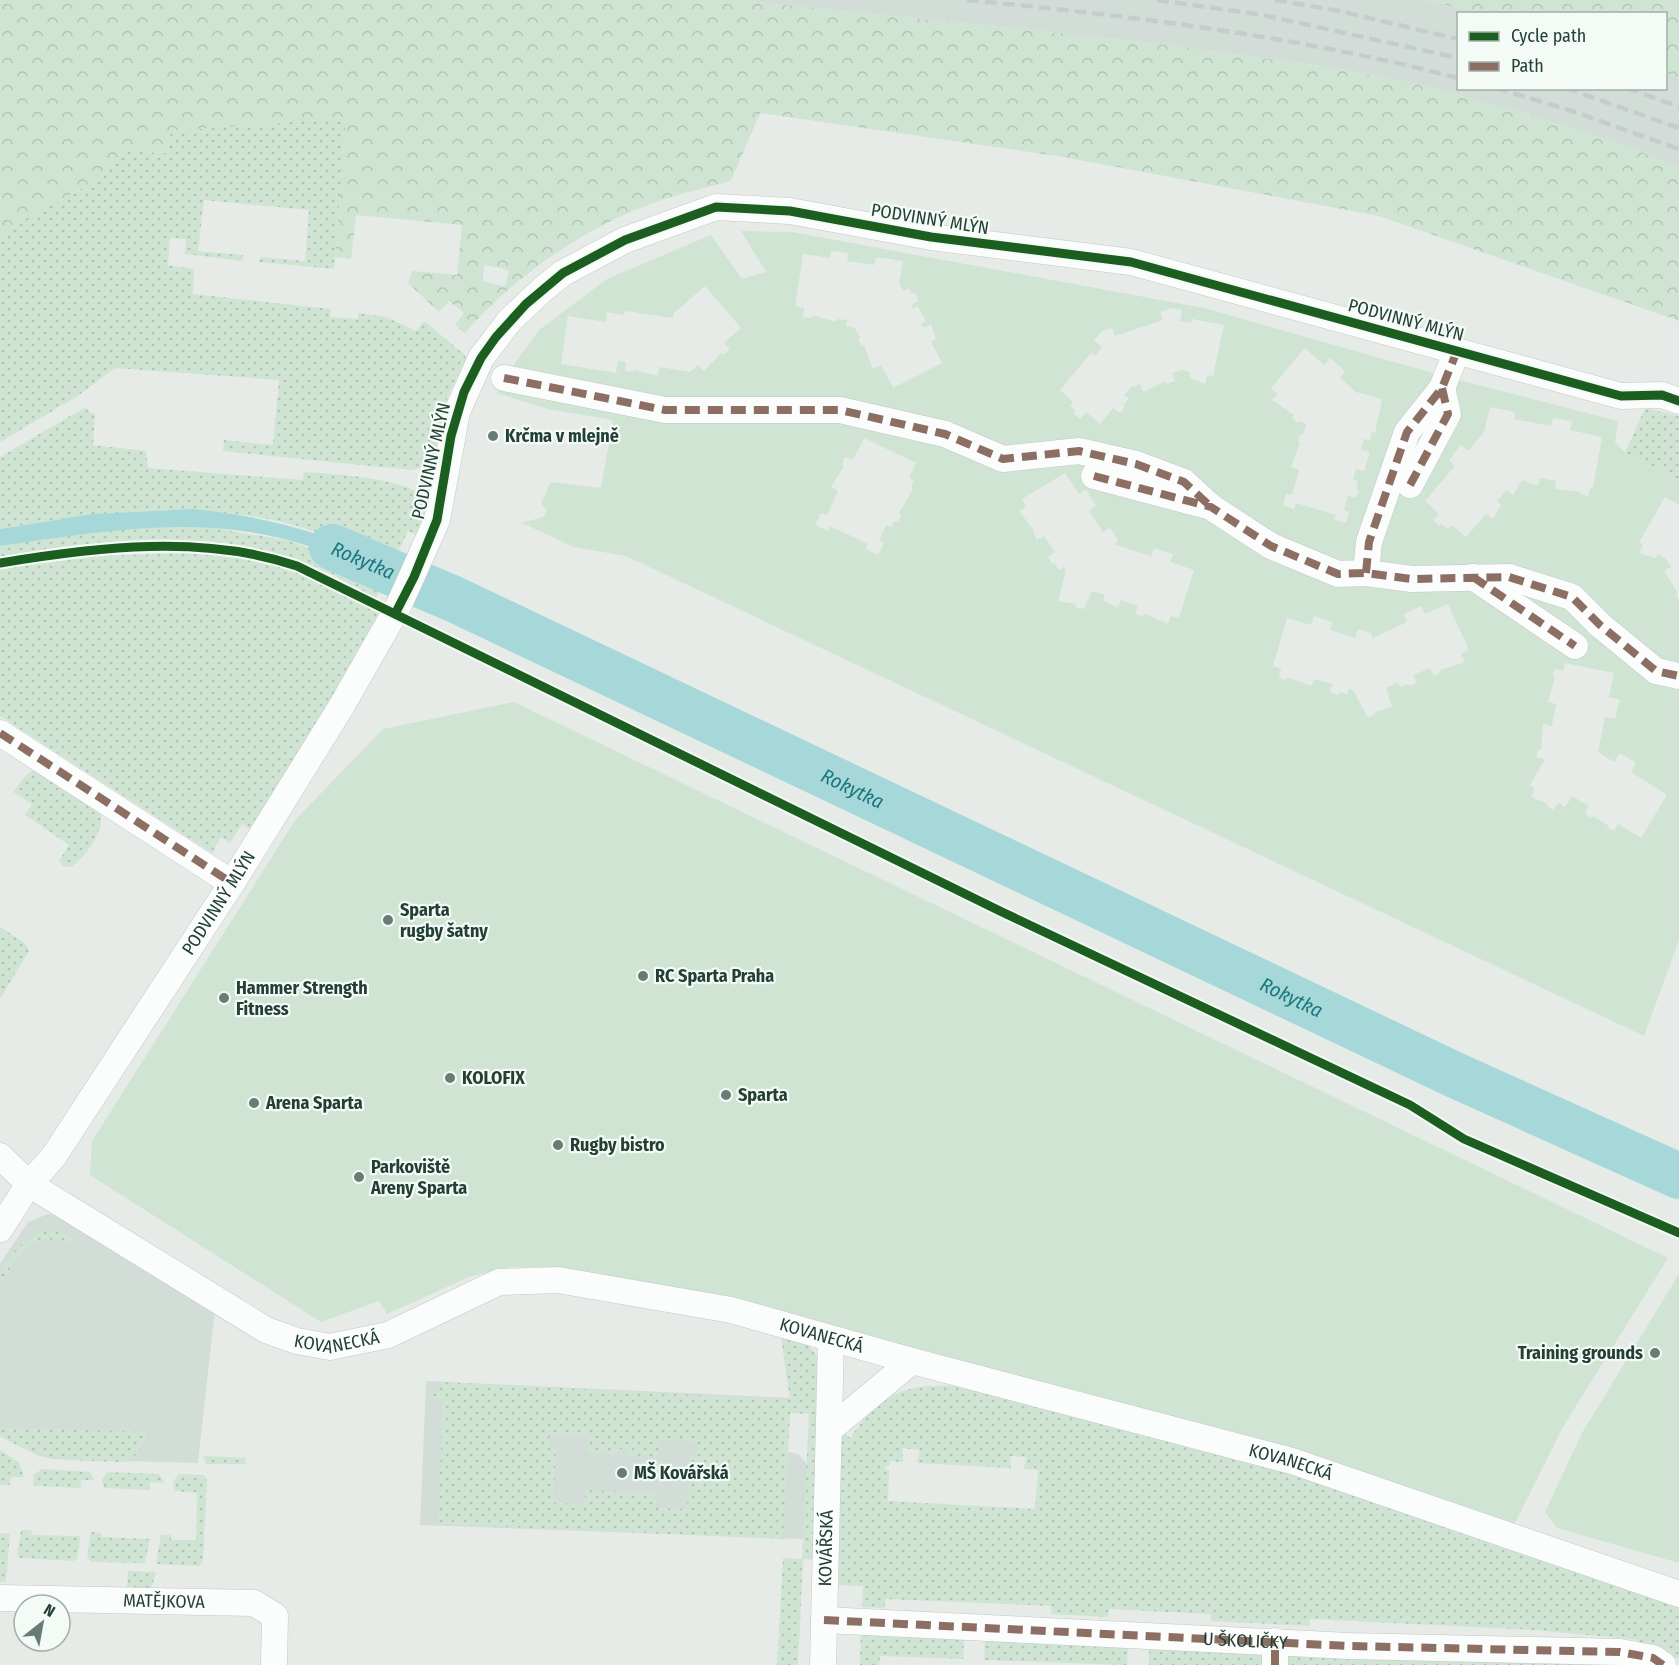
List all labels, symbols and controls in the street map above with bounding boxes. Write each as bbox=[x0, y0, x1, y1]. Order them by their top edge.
legend bbox=[1457, 12, 1667, 90]
text: Cycle path bbox=[1511, 25, 1586, 47]
text: Path bbox=[1511, 55, 1544, 77]
street label: PODVINNÝ MLÝN bbox=[869, 198, 991, 239]
street label: PODVINNÝ MLÝN bbox=[1346, 293, 1467, 346]
street label: PODVINNÝ MLÝN bbox=[406, 400, 455, 521]
place label: Krčma v mlejně bbox=[505, 425, 619, 447]
marker: Krčma v mlejně bbox=[486, 429, 500, 443]
water label: Rokytka bbox=[328, 536, 399, 584]
water label: Rokytka bbox=[817, 763, 888, 814]
street label: PODVINNÝ MLÝN bbox=[177, 847, 260, 959]
place label: Sparta rugby šatny bbox=[400, 899, 488, 942]
marker: Sparta rugby šatny bbox=[381, 913, 395, 927]
place label: RC Sparta Praha bbox=[655, 965, 774, 987]
marker: RC Sparta Praha bbox=[636, 969, 650, 983]
water label: Rokytka bbox=[1256, 972, 1327, 1022]
place label: Hammer Strength Fitness bbox=[236, 977, 368, 1020]
marker: Hammer Strength Fitness bbox=[217, 991, 231, 1005]
place label: KOLOFIX bbox=[462, 1067, 525, 1089]
marker: KOLOFIX bbox=[443, 1071, 457, 1085]
place label: Sparta bbox=[738, 1084, 788, 1106]
marker: Sparta bbox=[719, 1088, 733, 1102]
place label: Arena Sparta bbox=[265, 1092, 363, 1114]
marker: Arena Sparta bbox=[247, 1096, 261, 1110]
place label: Rugby bistro bbox=[570, 1134, 665, 1156]
marker: Rugby bistro bbox=[551, 1138, 565, 1152]
place label: Parkoviště Areny Sparta bbox=[370, 1156, 467, 1199]
marker: Parkoviště Areny Sparta bbox=[352, 1170, 366, 1184]
street label: KOVANECKÁ bbox=[777, 1313, 867, 1358]
street label: KOVANECKÁ bbox=[292, 1325, 382, 1358]
place label: Training grounds bbox=[1518, 1342, 1643, 1364]
marker: Training grounds bbox=[1648, 1346, 1662, 1360]
street label: KOVANECKÁ bbox=[1247, 1439, 1336, 1485]
place label: MŠ Kovářská bbox=[634, 1461, 729, 1484]
marker: MŠ Kovářská bbox=[615, 1466, 629, 1480]
street label: KOVÁŘSKÁ bbox=[814, 1509, 838, 1587]
street label: MATĚJKOVA bbox=[123, 1589, 206, 1613]
north arrow bbox=[12, 1593, 72, 1653]
text: N bbox=[40, 1600, 58, 1621]
street label: U ŠKOLIČKY bbox=[1203, 1628, 1288, 1654]

